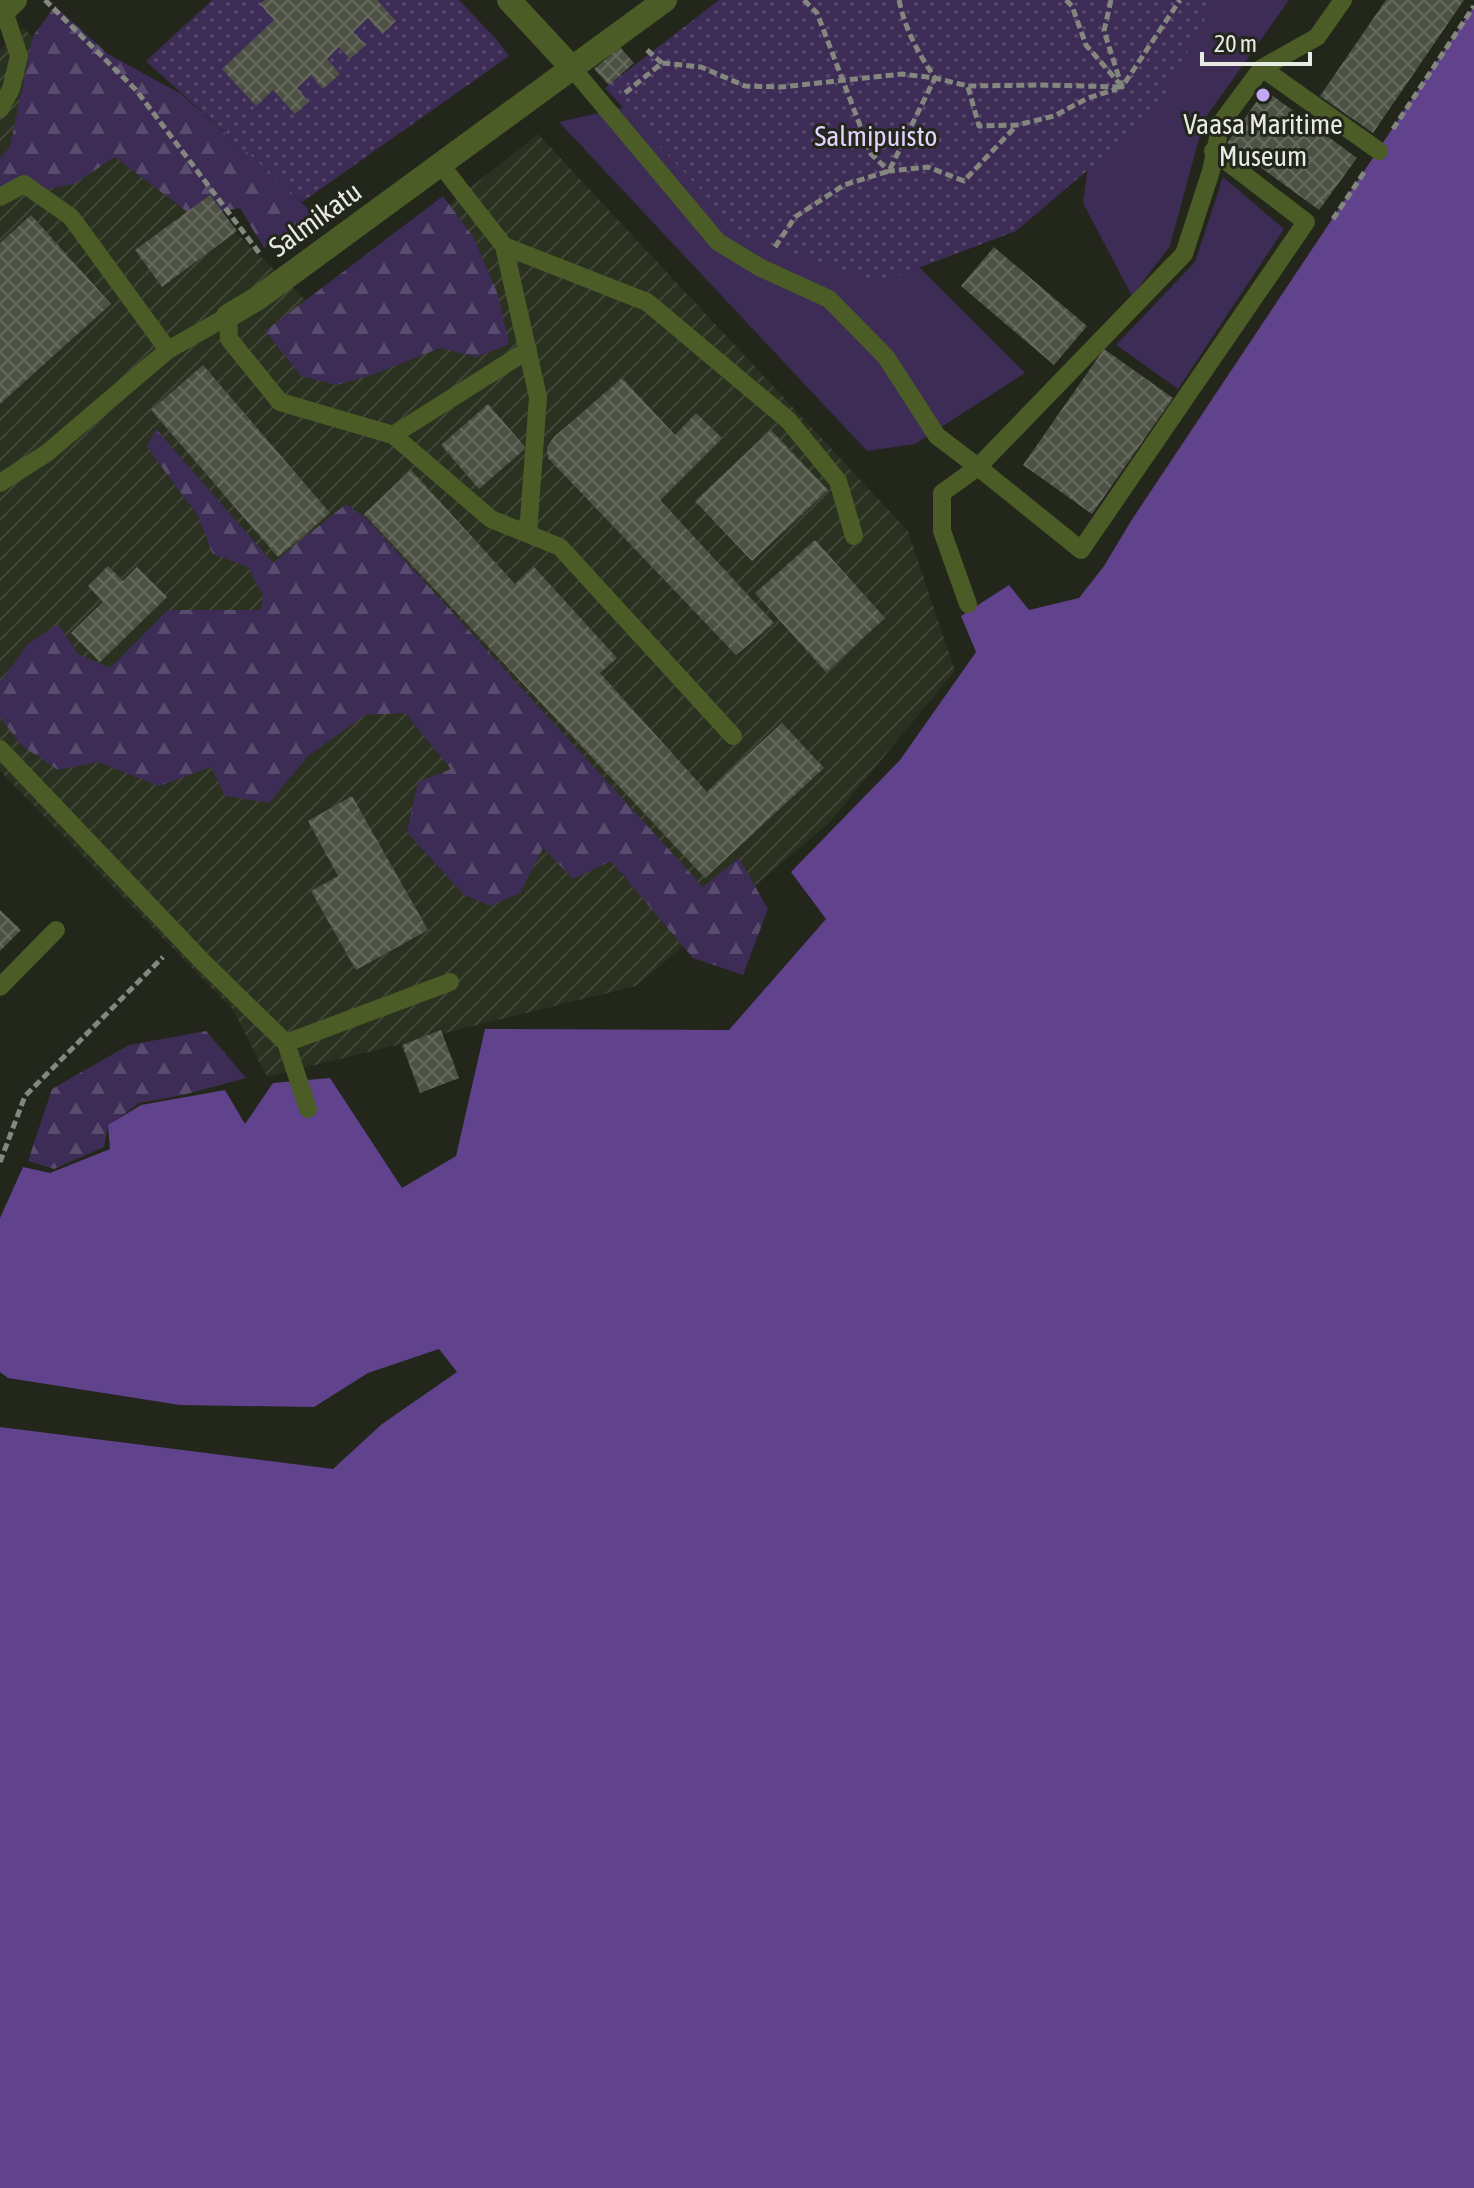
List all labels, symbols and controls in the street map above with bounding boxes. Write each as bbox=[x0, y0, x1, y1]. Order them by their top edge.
scale bar bbox=[1202, 16, 1310, 66]
text: 20 m bbox=[1214, 30, 1257, 57]
marker: Vaasa Maritime Museum bbox=[1254, 86, 1272, 104]
place label: Vaasa Maritime Museum bbox=[1183, 108, 1343, 172]
park label: Salmipuisto bbox=[815, 120, 937, 152]
street label: Salmikatu bbox=[263, 175, 367, 263]

